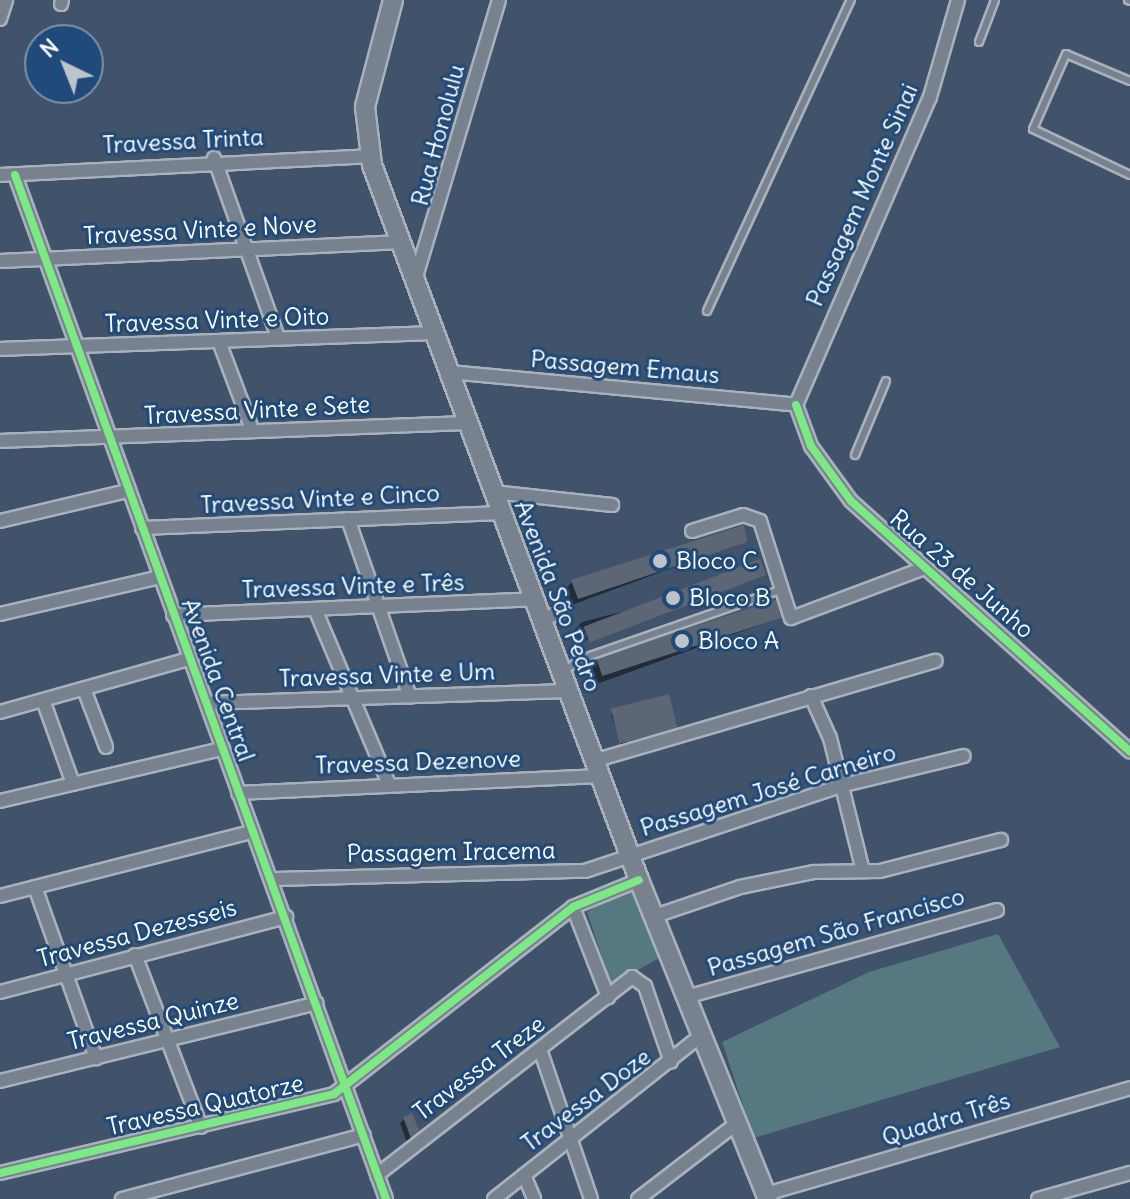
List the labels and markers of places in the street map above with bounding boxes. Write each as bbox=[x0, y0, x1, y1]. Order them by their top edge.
place label: Bloco C bbox=[676, 547, 758, 575]
marker: Bloco C bbox=[651, 552, 669, 570]
place label: Bloco B bbox=[689, 584, 771, 612]
marker: Bloco B bbox=[664, 589, 682, 607]
place label: Bloco A bbox=[698, 627, 779, 655]
marker: Bloco A bbox=[673, 632, 691, 650]

